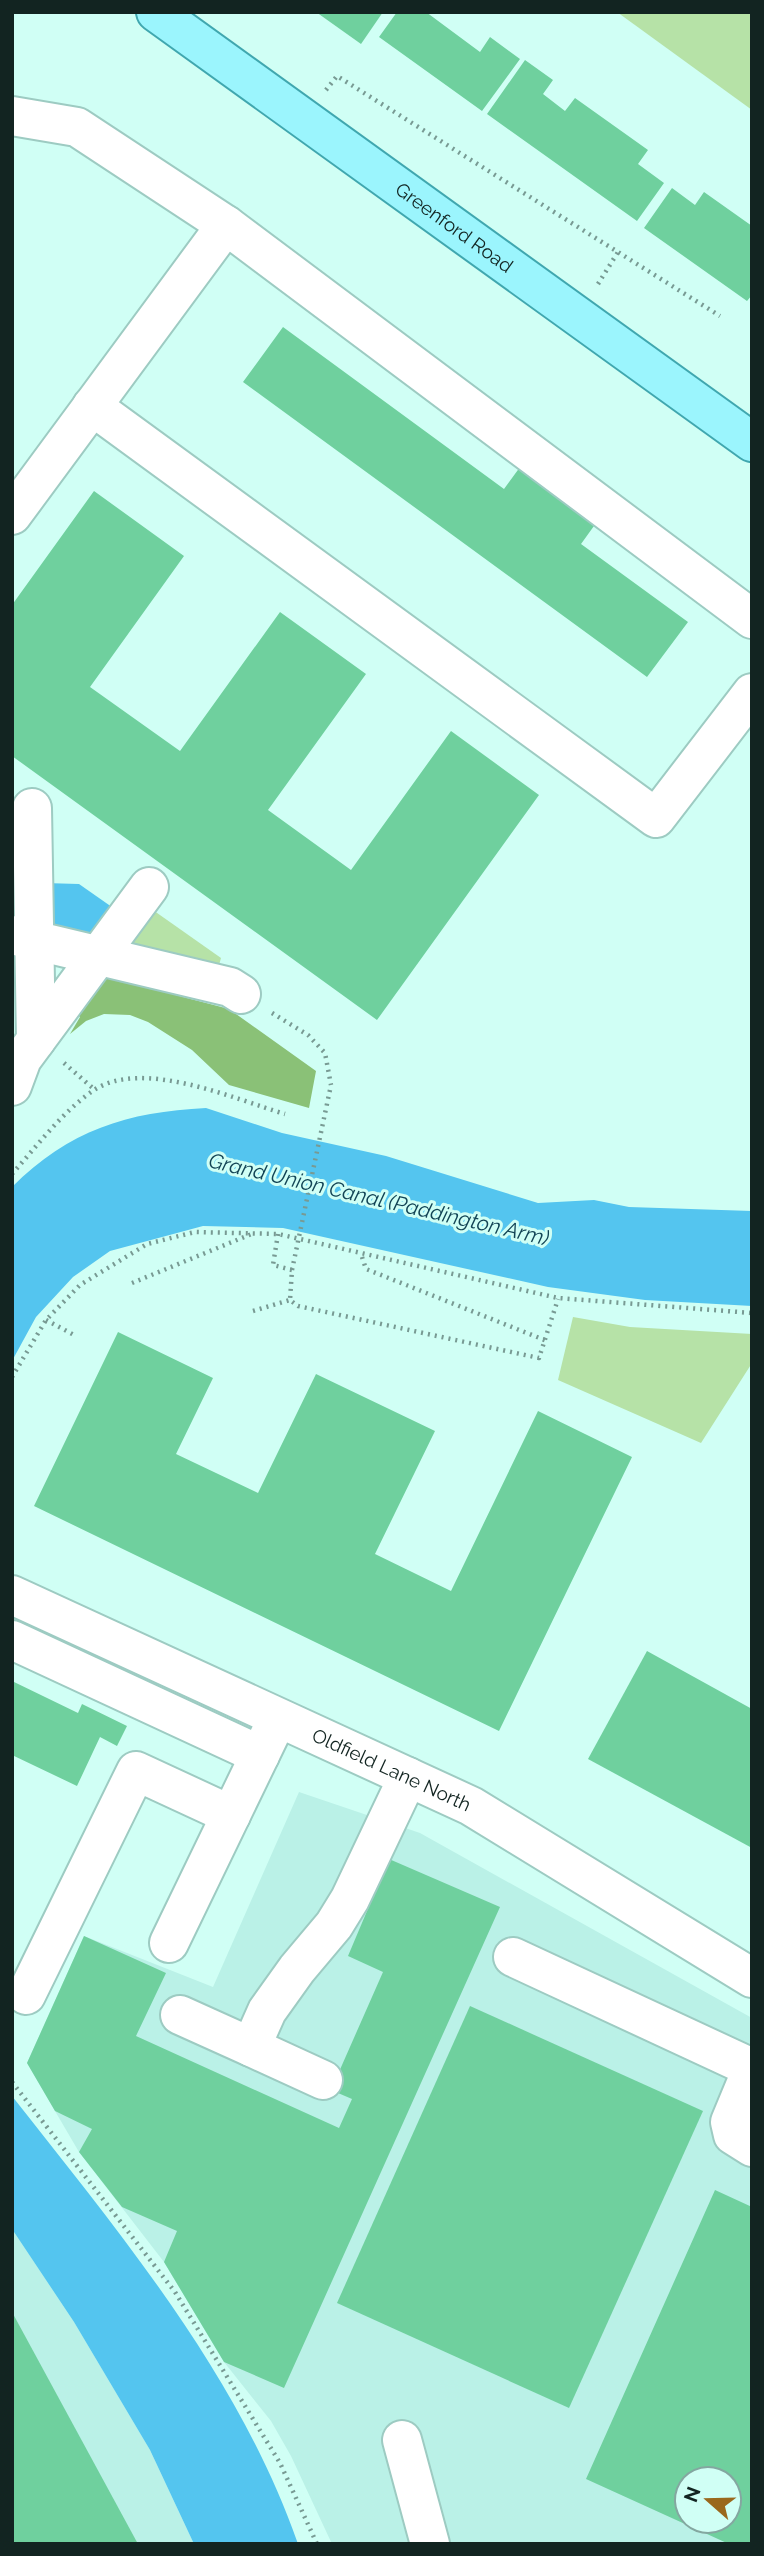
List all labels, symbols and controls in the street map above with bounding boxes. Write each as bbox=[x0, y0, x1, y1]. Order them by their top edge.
street label: Greenford Road bbox=[392, 178, 517, 277]
water label: Grand Union Canal (Paddington Arm) bbox=[206, 1148, 552, 1251]
street label: Oldfield Lane North bbox=[309, 1724, 475, 1816]
north arrow bbox=[673, 2465, 743, 2535]
text: N bbox=[679, 2484, 705, 2505]

